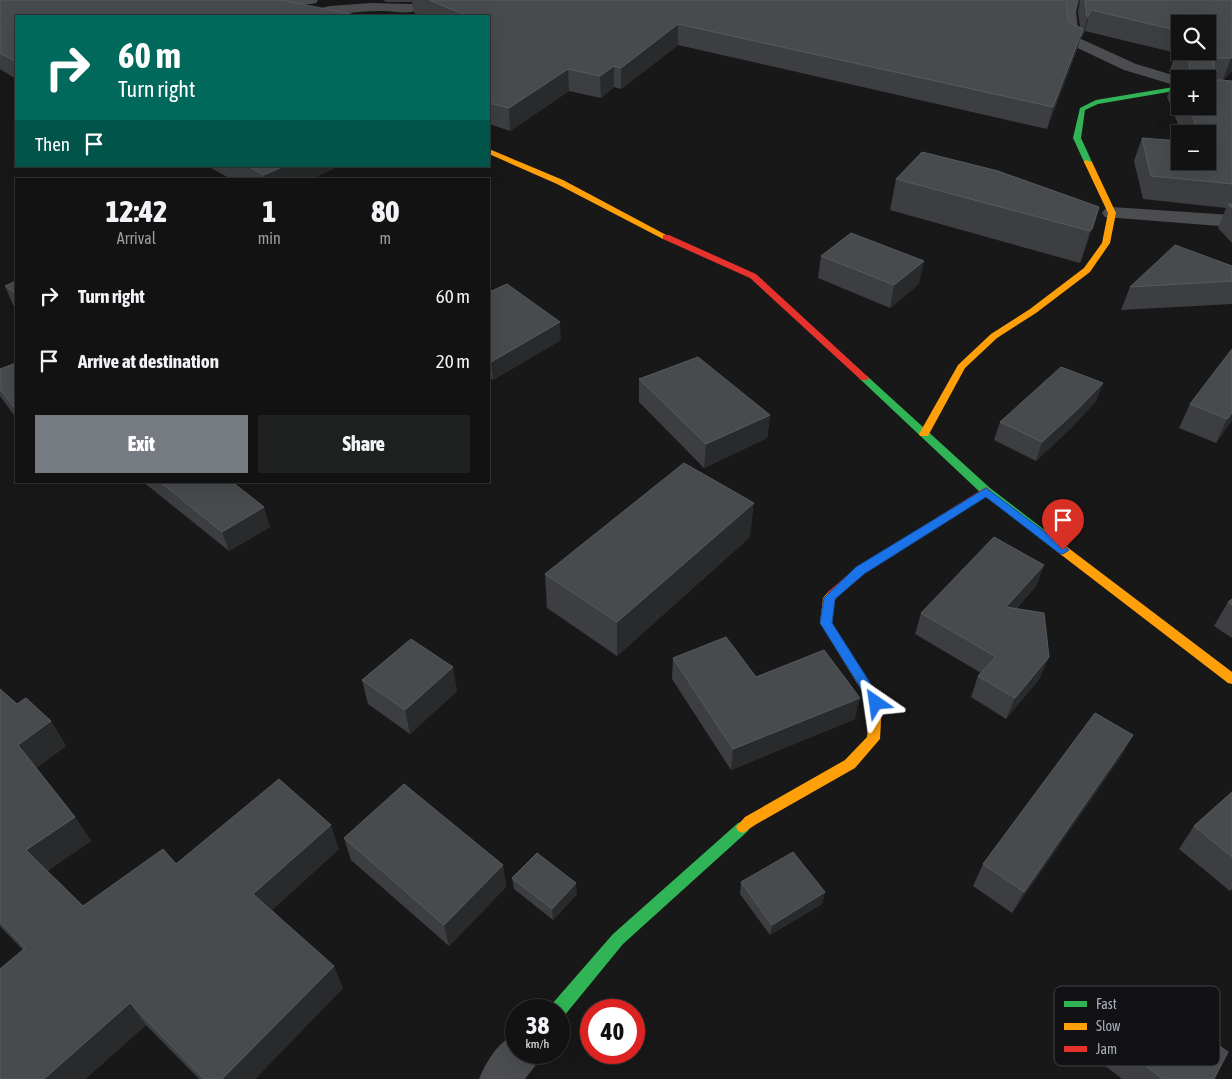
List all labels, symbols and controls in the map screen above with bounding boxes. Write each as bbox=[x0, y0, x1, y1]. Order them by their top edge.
map controls bbox=[1171, 15, 1216, 170]
button: search bbox=[1171, 15, 1216, 60]
icon: right bbox=[35, 35, 100, 100]
text: 60 m bbox=[118, 35, 181, 75]
button: + bbox=[1171, 70, 1216, 115]
text: Turn right bbox=[118, 76, 195, 102]
button: − bbox=[1171, 125, 1216, 170]
icon: arrive bbox=[80, 130, 108, 158]
text: Then bbox=[35, 133, 70, 155]
text: 12:42 bbox=[106, 194, 167, 228]
text: 1 bbox=[262, 194, 276, 228]
text: 80 bbox=[371, 194, 399, 228]
text: Arrival bbox=[117, 229, 156, 247]
text: min bbox=[258, 229, 281, 247]
text: m bbox=[380, 229, 391, 247]
icon: right bbox=[35, 282, 63, 310]
text: Turn right bbox=[78, 285, 145, 307]
text: 60 m bbox=[436, 285, 470, 307]
icon: arrive bbox=[35, 347, 63, 375]
text: Arrive at destination bbox=[78, 350, 219, 372]
text: 20 m bbox=[436, 350, 470, 372]
button: Exit bbox=[35, 415, 248, 473]
button: Share bbox=[258, 415, 470, 473]
pin bbox=[1042, 499, 1084, 550]
icon: arrive bbox=[1049, 506, 1077, 534]
position arrow bbox=[849, 676, 901, 728]
legend bbox=[1054, 986, 1220, 1066]
text: Fast bbox=[1096, 996, 1117, 1012]
speed limit sign: 40 bbox=[580, 999, 645, 1064]
text: 38 bbox=[526, 1011, 549, 1039]
text: Slow bbox=[1096, 1018, 1121, 1034]
text: km/h bbox=[526, 1037, 549, 1051]
text: Jam bbox=[1096, 1041, 1117, 1057]

